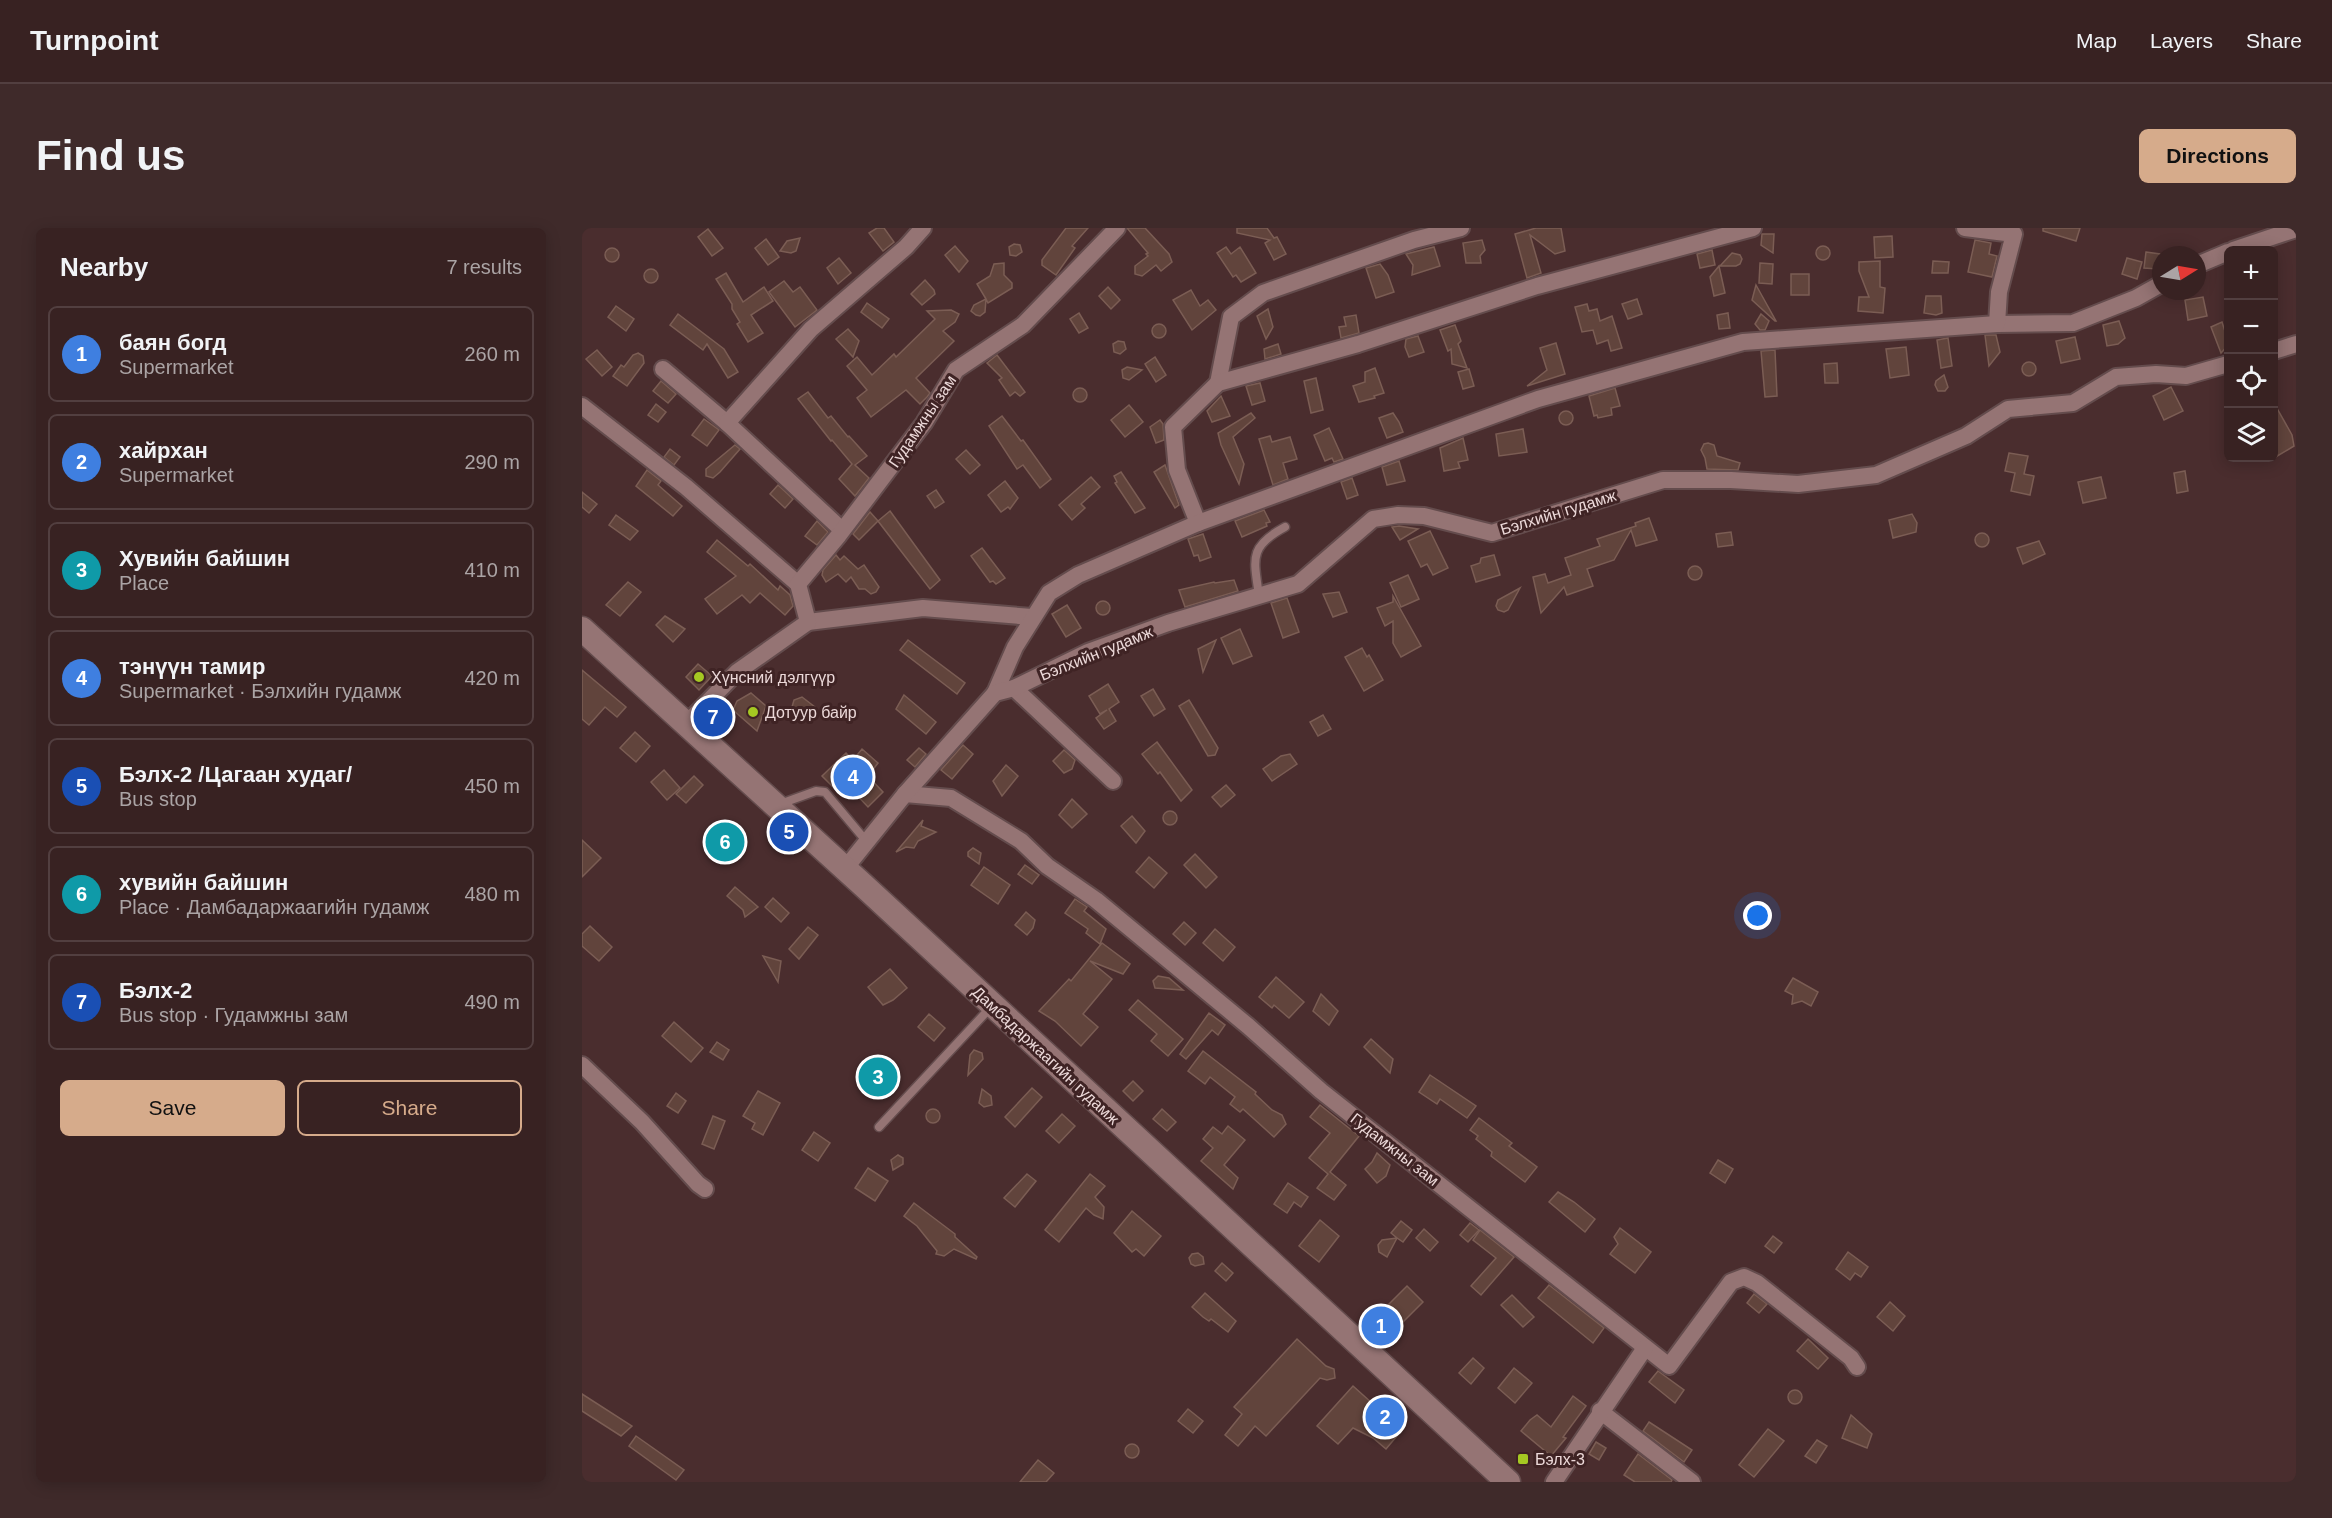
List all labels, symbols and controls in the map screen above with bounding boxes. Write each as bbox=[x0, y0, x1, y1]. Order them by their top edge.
text: Turnpoint bbox=[30, 25, 159, 56]
text: Map bbox=[2076, 29, 2117, 52]
text: Layers bbox=[2150, 29, 2213, 52]
text: Share bbox=[2246, 29, 2302, 52]
button: Directions bbox=[2139, 129, 2296, 183]
text: Find us bbox=[36, 132, 185, 179]
north arrow bbox=[2152, 246, 2206, 300]
map controls bbox=[2224, 246, 2278, 462]
button: + bbox=[2224, 246, 2278, 300]
text: Nearby bbox=[60, 252, 148, 282]
text: 7 results bbox=[446, 256, 522, 278]
button: − bbox=[2224, 300, 2278, 354]
text: баян богд bbox=[119, 330, 226, 355]
text: 1 bbox=[76, 343, 87, 365]
text: 260 m bbox=[464, 343, 520, 365]
button: locate bbox=[2224, 354, 2278, 408]
text: Supermarket bbox=[119, 356, 234, 378]
street label: Гудамжны зам bbox=[885, 372, 959, 470]
button: layers bbox=[2224, 408, 2278, 462]
text: хайрхан bbox=[119, 438, 208, 463]
text: 2 bbox=[76, 451, 87, 473]
text: 290 m bbox=[464, 451, 520, 473]
text: Supermarket bbox=[119, 464, 234, 486]
street label: Бэлхийн гудамж bbox=[1498, 487, 1618, 538]
text: Хувийн байшин bbox=[119, 546, 290, 571]
text: 3 bbox=[76, 559, 87, 581]
text: 410 m bbox=[464, 559, 520, 581]
text: Place bbox=[119, 572, 169, 594]
street label: Бэлхийн гудамж bbox=[1037, 623, 1155, 684]
text: тэнүүн тамир bbox=[119, 654, 265, 679]
text: 4 bbox=[76, 667, 87, 689]
text: 420 m bbox=[464, 667, 520, 689]
place label: Хүнсний дэлгүүр bbox=[711, 669, 835, 686]
marker: Хүнсний дэлгүүр bbox=[692, 670, 706, 684]
text: Supermarket · Бэлхийн гудамж bbox=[119, 680, 401, 702]
pin: 7 bbox=[694, 694, 732, 740]
place label: Дотуур байр bbox=[765, 704, 857, 721]
marker: Дотуур байр bbox=[746, 705, 760, 719]
pin: 4 bbox=[834, 754, 872, 800]
text: Бэлх-2 /Цагаан худаг/ bbox=[119, 762, 352, 787]
text: 5 bbox=[76, 775, 87, 797]
text: 450 m bbox=[464, 775, 520, 797]
text: Bus stop bbox=[119, 788, 197, 810]
pin: 5 bbox=[770, 810, 808, 854]
pin: 6 bbox=[706, 820, 744, 864]
text: хувийн байшин bbox=[119, 870, 288, 895]
text: 6 bbox=[76, 883, 87, 905]
text: 480 m bbox=[464, 883, 520, 905]
text: Place · Дамбадаржаагийн гудамж bbox=[119, 896, 429, 918]
your location bbox=[1743, 901, 1772, 930]
text: Бэлх-2 bbox=[119, 978, 192, 1003]
street label: Дамбадаржаагийн гудамж bbox=[969, 983, 1123, 1128]
text: 7 bbox=[76, 991, 87, 1013]
text: 490 m bbox=[464, 991, 520, 1013]
text: Bus stop · Гудамжны зам bbox=[119, 1004, 348, 1026]
pin: 3 bbox=[858, 1054, 898, 1100]
button: Save bbox=[60, 1080, 285, 1136]
button: Share bbox=[297, 1080, 522, 1136]
street label: Гудамжны зам bbox=[1347, 1110, 1442, 1189]
pin: 1 bbox=[1362, 1304, 1400, 1348]
pin: 2 bbox=[1366, 1394, 1404, 1440]
place label: Бэлх-3 bbox=[1535, 1451, 1585, 1468]
marker: Бэлх-3 bbox=[1516, 1452, 1530, 1466]

